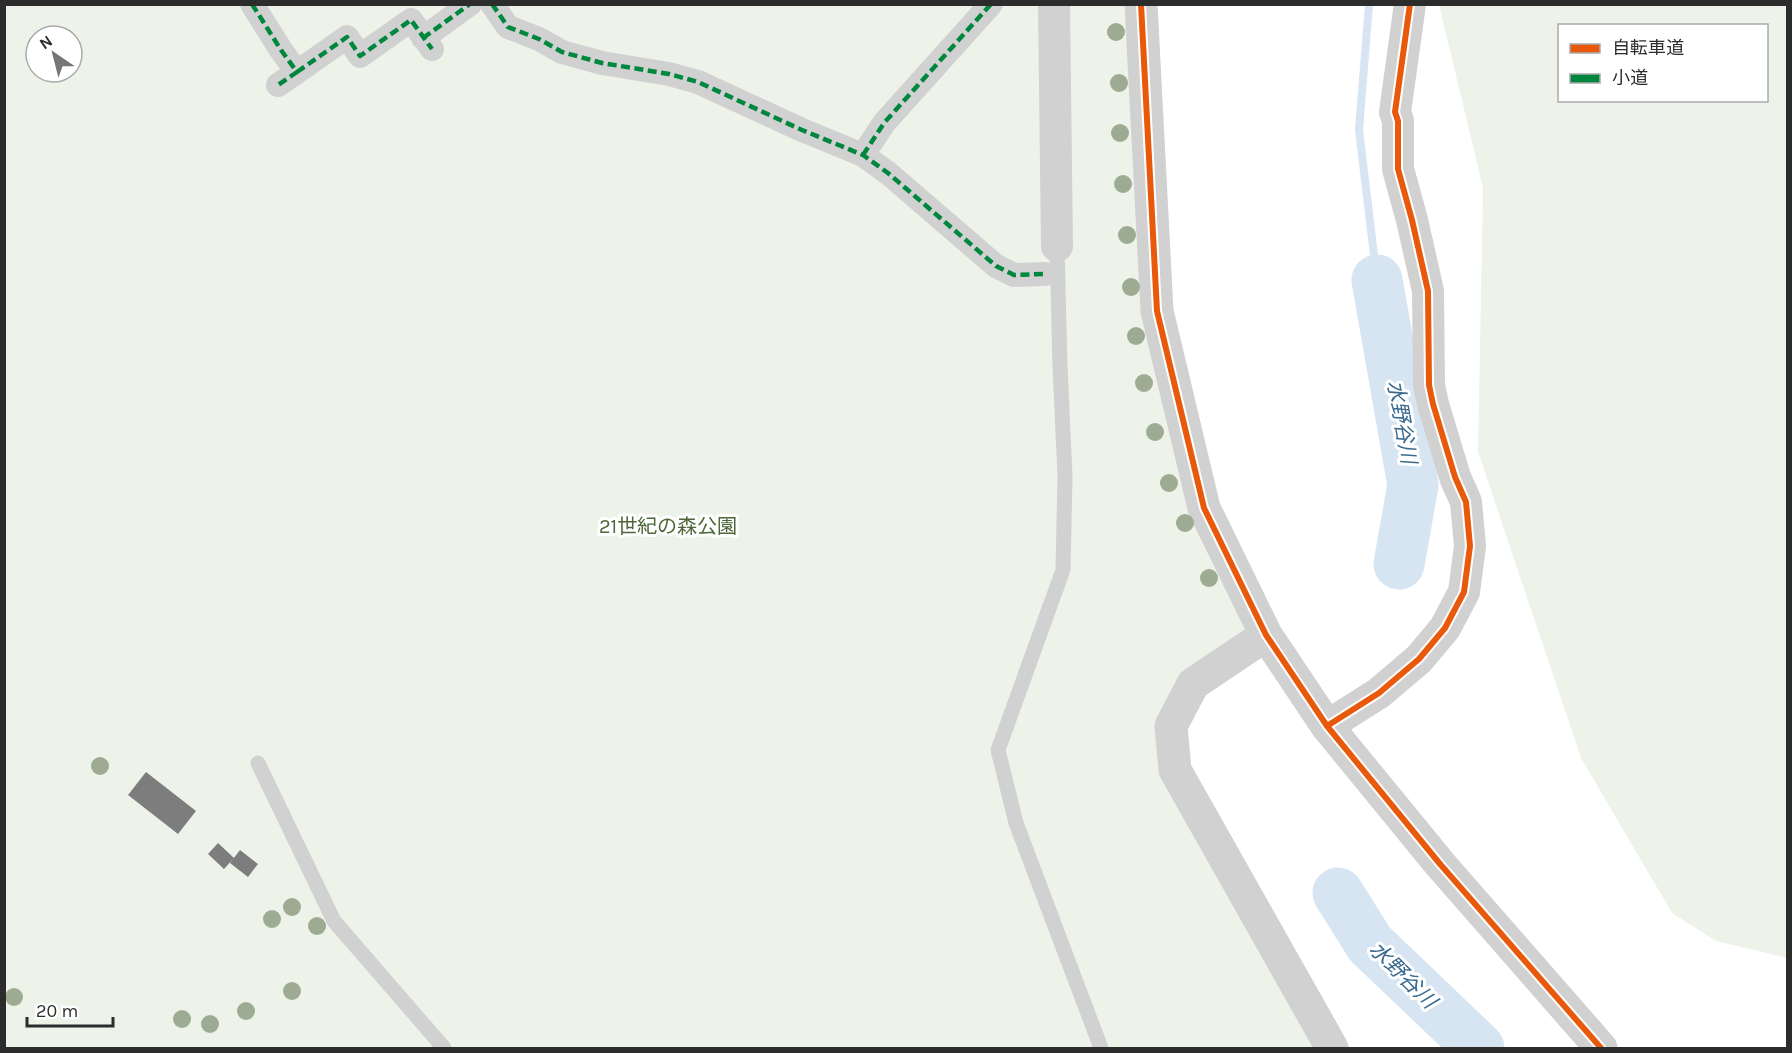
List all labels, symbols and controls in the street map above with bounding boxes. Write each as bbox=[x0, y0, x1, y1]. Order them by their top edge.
north arrow bbox=[24, 24, 84, 84]
legend bbox=[1558, 24, 1768, 102]
text: N bbox=[36, 31, 56, 53]
text: 自転車道 bbox=[1612, 37, 1684, 59]
text: 小道 bbox=[1612, 67, 1648, 89]
water label: 水野谷川 bbox=[1383, 379, 1421, 467]
park label: 21世紀の森公園 bbox=[599, 515, 737, 538]
water label: 水野谷川 bbox=[1365, 937, 1443, 1015]
scale bar bbox=[27, 990, 112, 1028]
text: 20 m bbox=[36, 1000, 78, 1022]

